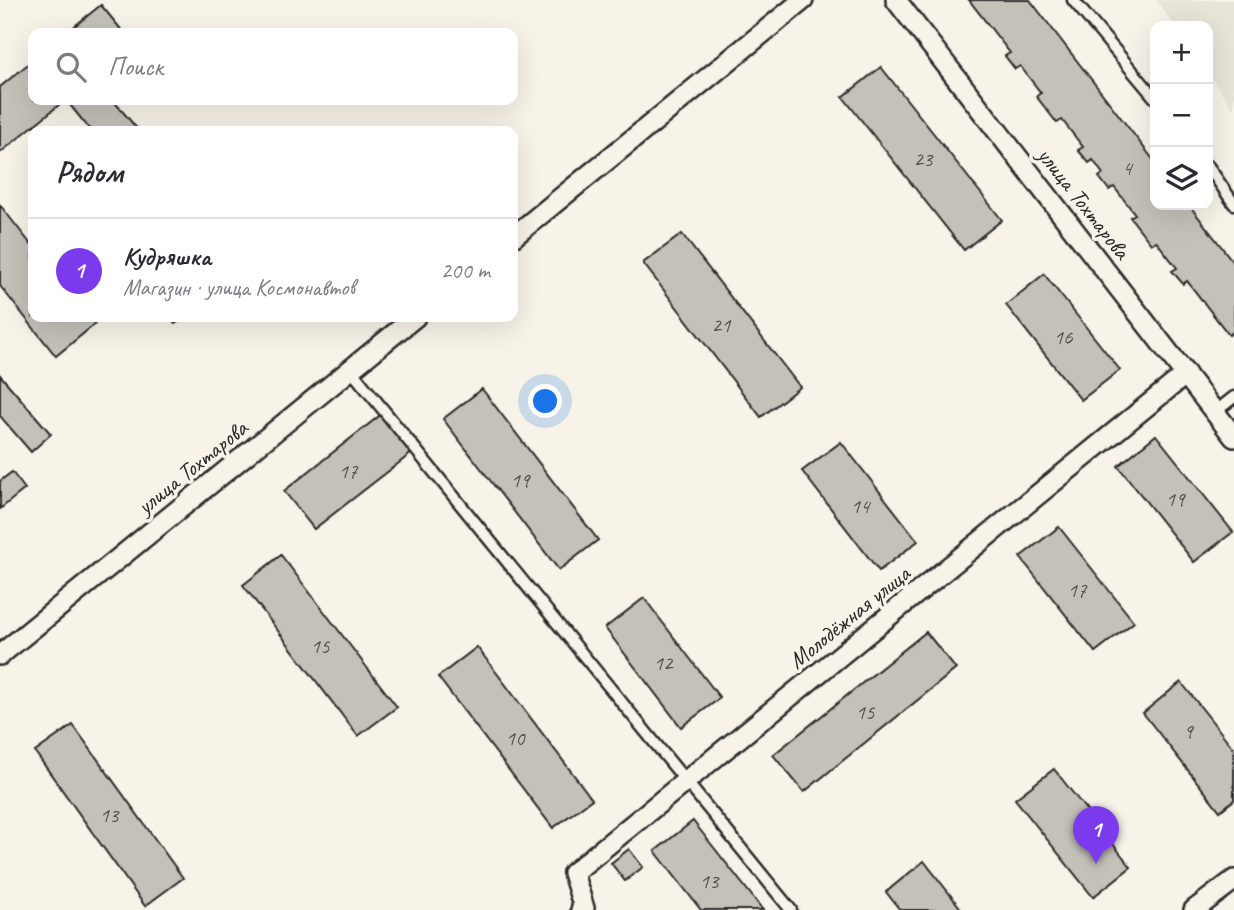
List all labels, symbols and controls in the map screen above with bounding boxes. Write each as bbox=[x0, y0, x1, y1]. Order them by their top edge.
map controls bbox=[1150, 21, 1213, 210]
button: + bbox=[1150, 21, 1213, 84]
search box bbox=[28, 28, 518, 105]
icon: search bbox=[52, 48, 90, 86]
text: Поиск bbox=[108, 50, 163, 83]
button: − bbox=[1150, 84, 1213, 147]
street label: улица Тохтарова bbox=[1030, 139, 1138, 266]
house number: 23 bbox=[914, 146, 934, 172]
button: layers bbox=[1150, 147, 1213, 210]
text: Рядом bbox=[56, 153, 123, 191]
house number: 4 bbox=[1122, 155, 1134, 181]
text: Кудряшка bbox=[123, 240, 211, 273]
text: 1 bbox=[74, 256, 84, 285]
text: 200 m bbox=[441, 256, 490, 285]
text: Магазин · улица Космонавтов bbox=[123, 273, 355, 302]
house number: 21 bbox=[712, 312, 732, 338]
house number: 16 bbox=[1054, 324, 1073, 350]
your location bbox=[528, 384, 562, 418]
street label: улица Тохтарова bbox=[129, 412, 255, 522]
house number: 17 bbox=[339, 458, 359, 484]
house number: 19 bbox=[511, 467, 531, 493]
house number: 19 bbox=[1166, 486, 1186, 512]
house number: 14 bbox=[851, 493, 872, 519]
street label: Молодёжная улица bbox=[782, 558, 917, 675]
house number: 17 bbox=[1068, 577, 1088, 603]
house number: 15 bbox=[311, 633, 331, 659]
house number: 12 bbox=[654, 650, 674, 676]
house number: 15 bbox=[856, 699, 876, 725]
house number: 9 bbox=[1183, 718, 1194, 744]
house number: 10 bbox=[506, 725, 526, 751]
house number: 13 bbox=[100, 802, 120, 828]
pin: 1 bbox=[1073, 806, 1119, 864]
house number: 13 bbox=[700, 868, 720, 894]

